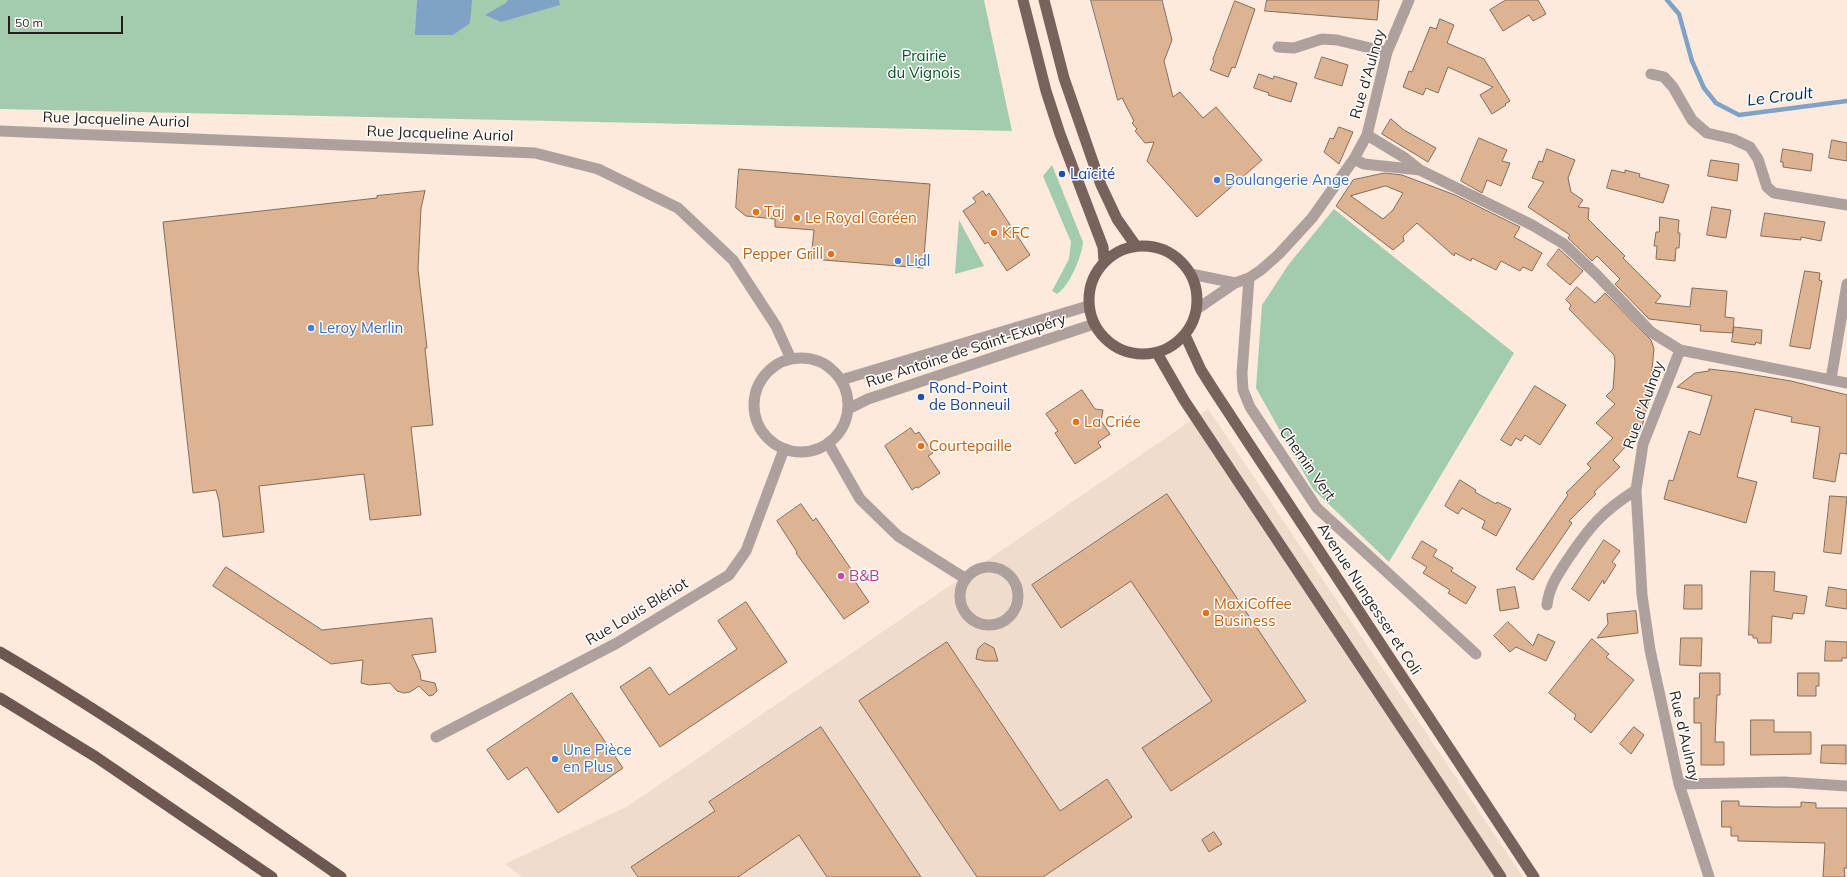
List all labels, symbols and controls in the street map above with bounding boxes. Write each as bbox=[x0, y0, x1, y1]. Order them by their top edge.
scale bar bbox=[10, 8, 125, 34]
text: 50 m bbox=[15, 15, 43, 30]
street label: Rue d'Aulnay bbox=[1347, 27, 1389, 121]
park label: Prairie du Vignois bbox=[887, 47, 961, 82]
water label: Le Croult bbox=[1746, 83, 1814, 111]
street label: Rue Jacqueline Auriol bbox=[42, 108, 190, 132]
street label: Rue Jacqueline Auriol bbox=[366, 122, 514, 146]
place label: Laïcité bbox=[1070, 165, 1115, 183]
marker: Laïcité bbox=[1057, 169, 1067, 179]
place label: Boulangerie Ange bbox=[1225, 171, 1349, 189]
marker: Boulangerie Ange bbox=[1212, 175, 1222, 185]
place label: Taj bbox=[764, 203, 784, 221]
marker: Taj bbox=[751, 207, 761, 217]
place label: Le Royal Coréen bbox=[805, 209, 917, 227]
marker: Le Royal Coréen bbox=[792, 213, 802, 223]
place label: KFC bbox=[1002, 224, 1030, 242]
marker: KFC bbox=[989, 228, 999, 238]
place label: Pepper Grill bbox=[743, 245, 823, 263]
marker: Pepper Grill bbox=[826, 249, 836, 259]
place label: Lidl bbox=[906, 252, 930, 270]
marker: Lidl bbox=[893, 256, 903, 266]
street label: Rue Antoine de Saint-Exupéry bbox=[864, 310, 1068, 392]
place label: Leroy Merlin bbox=[319, 319, 403, 337]
marker: Leroy Merlin bbox=[306, 323, 316, 333]
street label: Rue d'Aulnay bbox=[1620, 359, 1668, 451]
place label: Rond-Point de Bonneuil bbox=[929, 379, 1010, 414]
marker: Rond-Point de Bonneuil bbox=[916, 392, 926, 402]
place label: La Criée bbox=[1084, 413, 1141, 431]
marker: La Criée bbox=[1071, 417, 1081, 427]
street label: Chemin Vert bbox=[1275, 424, 1339, 504]
place label: Courtepaille bbox=[929, 437, 1012, 455]
marker: Courtepaille bbox=[916, 441, 926, 451]
street label: Avenue Nungesser et Coli bbox=[1313, 520, 1425, 678]
place label: B&B bbox=[849, 567, 879, 585]
marker: B&B bbox=[836, 571, 846, 581]
street label: Rue Louis Blériot bbox=[583, 574, 691, 650]
place label: MaxiCoffee Business bbox=[1214, 595, 1292, 630]
marker: MaxiCoffee Business bbox=[1201, 608, 1211, 618]
street label: Rue d'Aulnay bbox=[1665, 689, 1703, 783]
place label: Une Pièce en Plus bbox=[563, 741, 632, 776]
marker: Une Pièce en Plus bbox=[550, 754, 560, 764]

